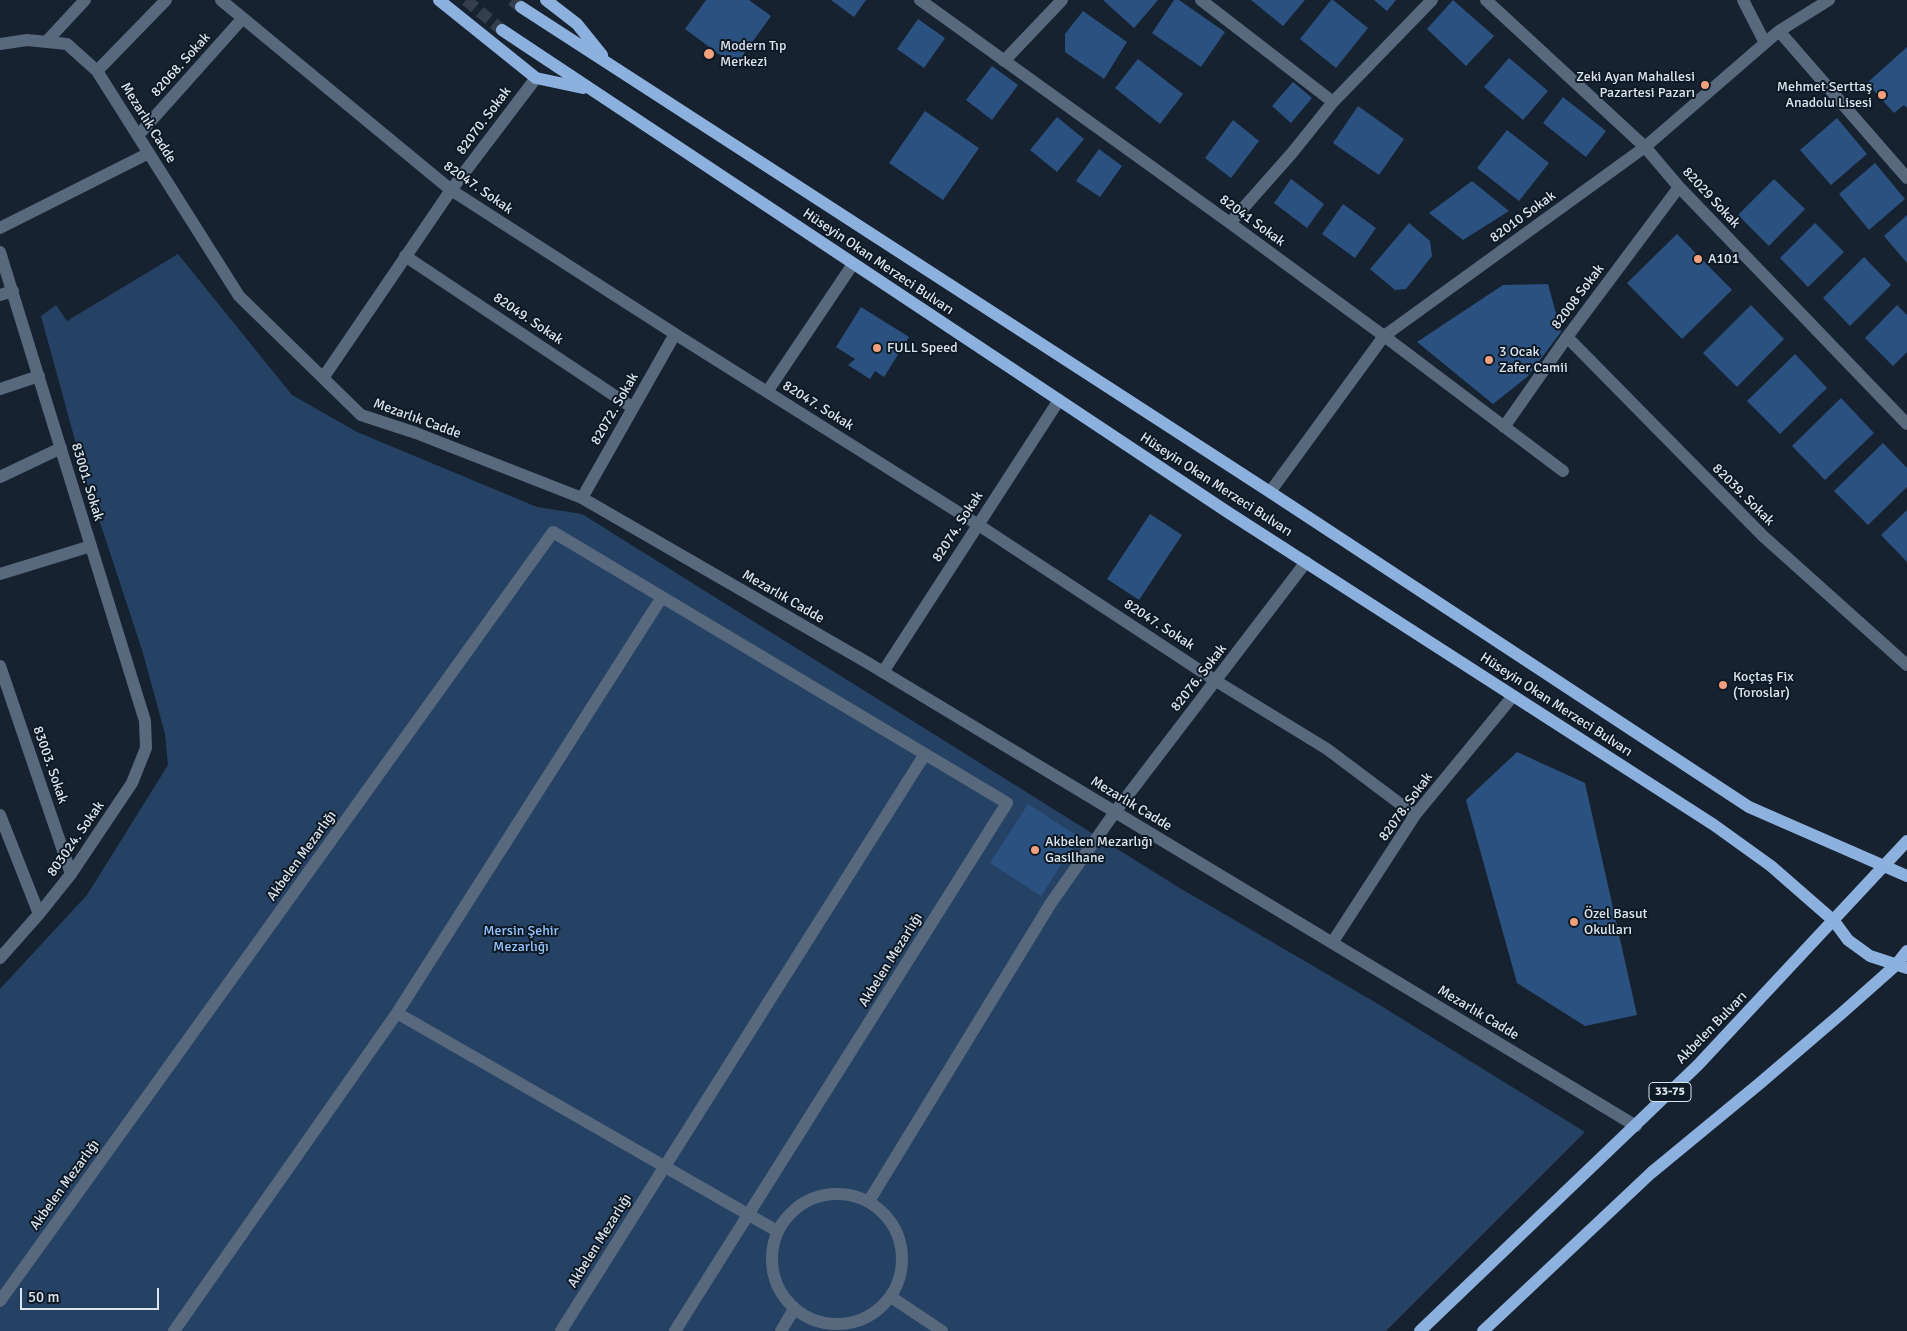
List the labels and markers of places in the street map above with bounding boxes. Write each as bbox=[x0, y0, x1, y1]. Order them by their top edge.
place label: Modern Tıp Merkezi bbox=[720, 38, 786, 70]
marker: Modern Tıp Merkezi bbox=[702, 47, 716, 61]
place label: Zeki Ayan Mahallesi Pazartesi Pazarı bbox=[1576, 69, 1695, 102]
marker: Zeki Ayan Mahallesi Pazartesi Pazarı bbox=[1699, 79, 1711, 91]
place label: Mehmet Serttaş Anadolu Lisesi bbox=[1777, 79, 1872, 111]
marker: Mehmet Serttaş Anadolu Lisesi bbox=[1876, 89, 1888, 101]
place label: A101 bbox=[1708, 251, 1739, 267]
marker: A101 bbox=[1692, 253, 1704, 265]
place label: FULL Speed bbox=[887, 340, 958, 356]
marker: FULL Speed bbox=[871, 342, 883, 354]
place label: 3 Ocak Zafer Camii bbox=[1499, 344, 1568, 377]
marker: 3 Ocak Zafer Camii bbox=[1483, 354, 1495, 366]
place label: Koçtaş Fix (Toroslar) bbox=[1733, 669, 1794, 702]
marker: Koçtaş Fix (Toroslar) bbox=[1717, 679, 1729, 691]
place label: Akbelen Mezarlığı Gasilhane bbox=[1045, 834, 1153, 866]
marker: Akbelen Mezarlığı Gasilhane bbox=[1029, 844, 1041, 856]
place label: Özel Basut Okulları bbox=[1584, 906, 1647, 939]
marker: Özel Basut Okulları bbox=[1568, 916, 1580, 928]

